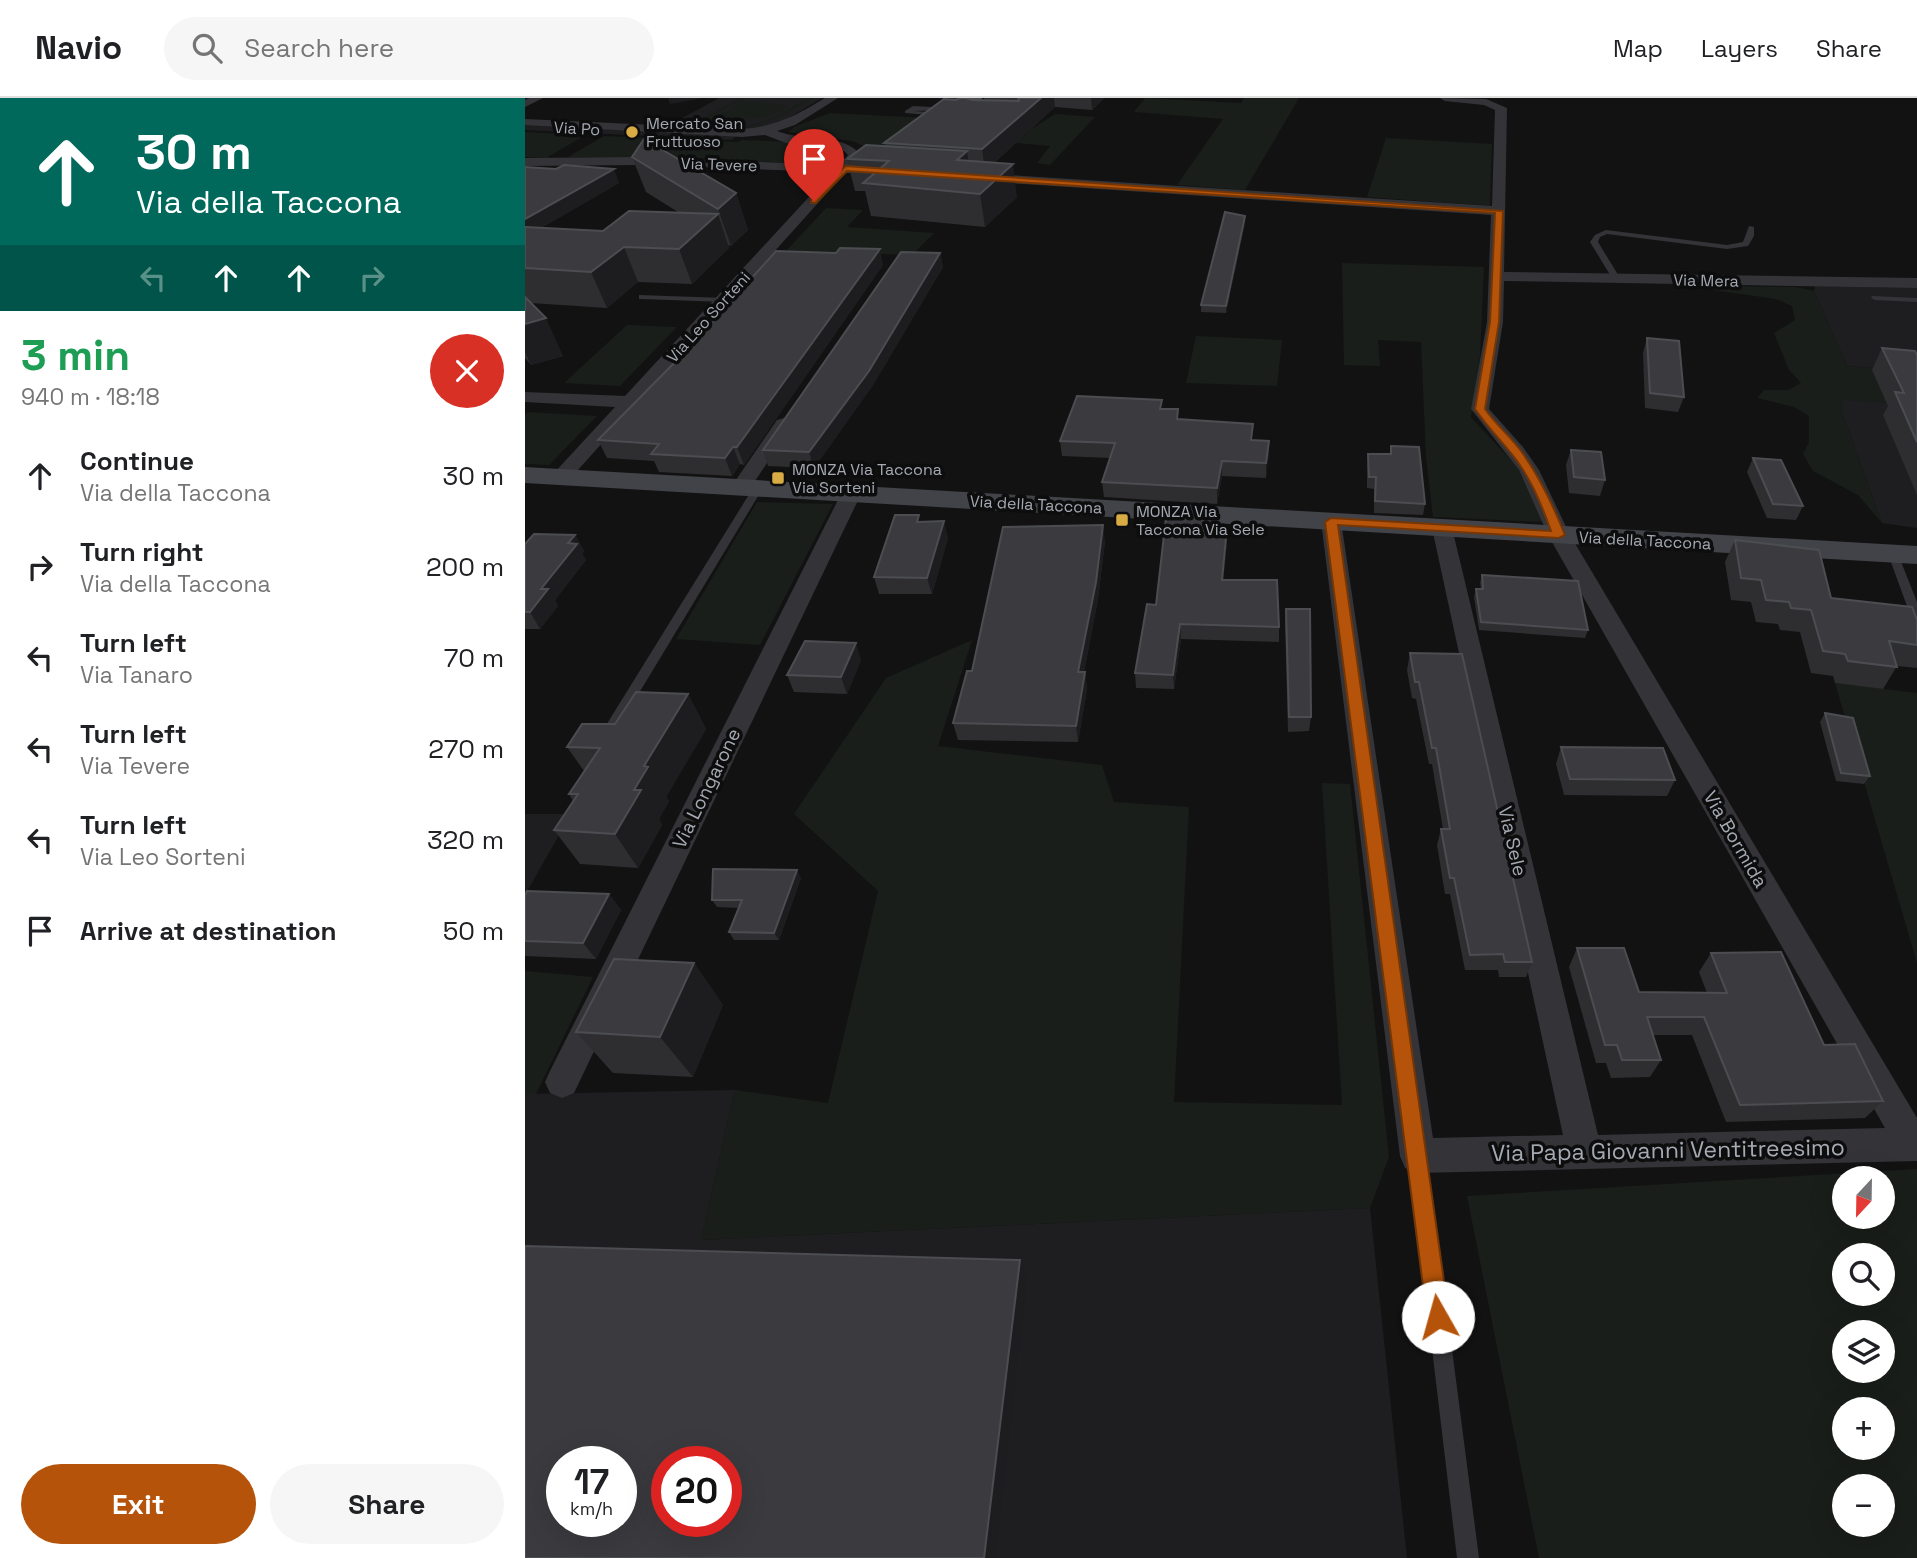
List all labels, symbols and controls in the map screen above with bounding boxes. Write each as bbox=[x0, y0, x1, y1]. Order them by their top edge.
search box bbox=[164, 17, 654, 80]
text: Navio bbox=[35, 27, 122, 69]
icon: search bbox=[188, 29, 226, 67]
text: Search here bbox=[244, 31, 394, 65]
text: Map bbox=[1613, 33, 1663, 64]
text: Layers bbox=[1701, 33, 1778, 64]
text: Share bbox=[1816, 33, 1882, 64]
place label: Mercato San Fruttuoso bbox=[646, 113, 743, 152]
street label: Via Po bbox=[553, 117, 601, 140]
text: 30 m bbox=[136, 121, 252, 183]
marker: Mercato San Fruttuoso bbox=[624, 124, 640, 140]
icon: ahead bbox=[21, 126, 112, 217]
pin bbox=[784, 129, 844, 201]
icon: arrive bbox=[795, 140, 833, 178]
street label: Via Tevere bbox=[680, 153, 758, 176]
text: Via della Taccona bbox=[136, 182, 401, 222]
icon: left bbox=[134, 259, 172, 297]
icon: ahead bbox=[207, 259, 245, 297]
icon: ahead bbox=[280, 259, 318, 297]
icon: right bbox=[353, 259, 391, 297]
street label: Via Leo Sorteni bbox=[662, 267, 755, 367]
street label: Via Mera bbox=[1673, 269, 1739, 292]
text: 3 min bbox=[21, 329, 130, 382]
button: close bbox=[430, 334, 504, 408]
text: 940 m · 18:18 bbox=[21, 382, 160, 412]
text: Continue bbox=[80, 444, 194, 478]
icon: ahead bbox=[21, 457, 59, 495]
text: 30 m bbox=[443, 459, 504, 493]
place label: MONZA Via Taccona Via Sorteni bbox=[792, 459, 942, 498]
marker: MONZA Via Taccona Via Sorteni bbox=[770, 470, 786, 486]
text: Via della Taccona bbox=[80, 478, 271, 508]
street label: Via della Taccona bbox=[969, 491, 1103, 518]
place label: MONZA Via Taccona Via Sele bbox=[1136, 501, 1265, 540]
marker: MONZA Via Taccona Via Sele bbox=[1114, 512, 1130, 528]
street label: Via della Taccona bbox=[1578, 527, 1712, 554]
text: Turn right bbox=[80, 535, 204, 569]
icon: right bbox=[21, 548, 59, 586]
text: 200 m bbox=[426, 550, 504, 584]
text: Via della Taccona bbox=[80, 569, 271, 599]
text: Turn left bbox=[80, 626, 187, 660]
icon: left bbox=[21, 639, 59, 677]
text: 70 m bbox=[444, 641, 504, 675]
text: Via Tanaro bbox=[80, 660, 193, 690]
text: Turn left bbox=[80, 717, 187, 751]
street label: Via Longarone bbox=[667, 724, 746, 852]
icon: left bbox=[21, 730, 59, 768]
text: 270 m bbox=[428, 732, 504, 766]
text: Via Tevere bbox=[80, 751, 190, 781]
street label: Via Bormida bbox=[1698, 786, 1773, 892]
street label: Via Sele bbox=[1492, 804, 1533, 879]
text: Turn left bbox=[80, 808, 187, 842]
icon: left bbox=[21, 821, 59, 859]
text: 320 m bbox=[427, 823, 504, 857]
text: Via Leo Sorteni bbox=[80, 842, 246, 872]
icon: arrive bbox=[21, 912, 59, 950]
text: Arrive at destination bbox=[80, 914, 337, 948]
text: 50 m bbox=[443, 914, 504, 948]
street label: Via Papa Giovanni Ventitreesimo bbox=[1491, 1132, 1845, 1168]
north arrow bbox=[1832, 1166, 1895, 1228]
map controls bbox=[1832, 1166, 1895, 1537]
button: search bbox=[1832, 1243, 1895, 1306]
position arrow bbox=[1401, 1280, 1475, 1354]
button: layers bbox=[1832, 1320, 1895, 1383]
button: + bbox=[1832, 1397, 1895, 1460]
speed limit sign: 20 bbox=[651, 1446, 742, 1537]
text: 17 bbox=[574, 1460, 609, 1504]
button: Exit bbox=[21, 1464, 256, 1544]
button: Share bbox=[270, 1464, 504, 1544]
button: − bbox=[1832, 1474, 1895, 1537]
text: km/h bbox=[570, 1497, 613, 1520]

